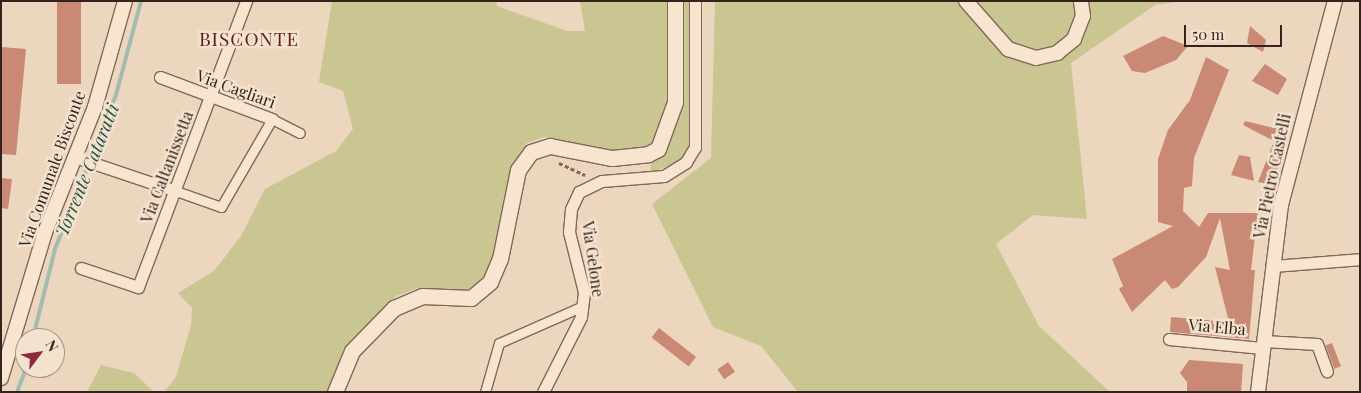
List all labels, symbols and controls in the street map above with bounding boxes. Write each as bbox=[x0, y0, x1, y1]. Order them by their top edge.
scale bar bbox=[1186, 15, 1284, 47]
text: 50 m bbox=[1192, 24, 1224, 44]
district label: BISCONTE bbox=[198, 28, 300, 50]
street label: Via Cagliari bbox=[194, 66, 278, 112]
street label: Via Comunale Bisconte bbox=[15, 88, 89, 250]
water label: Torrente Cataratti bbox=[51, 101, 123, 239]
street label: Via Caltanissetta bbox=[137, 108, 197, 226]
street label: Via Pietro Castelli bbox=[1249, 112, 1295, 240]
street label: Via Gelone bbox=[578, 220, 608, 298]
street label: Via Elba bbox=[1187, 315, 1247, 339]
north arrow bbox=[15, 328, 65, 378]
text: N bbox=[42, 336, 63, 355]

